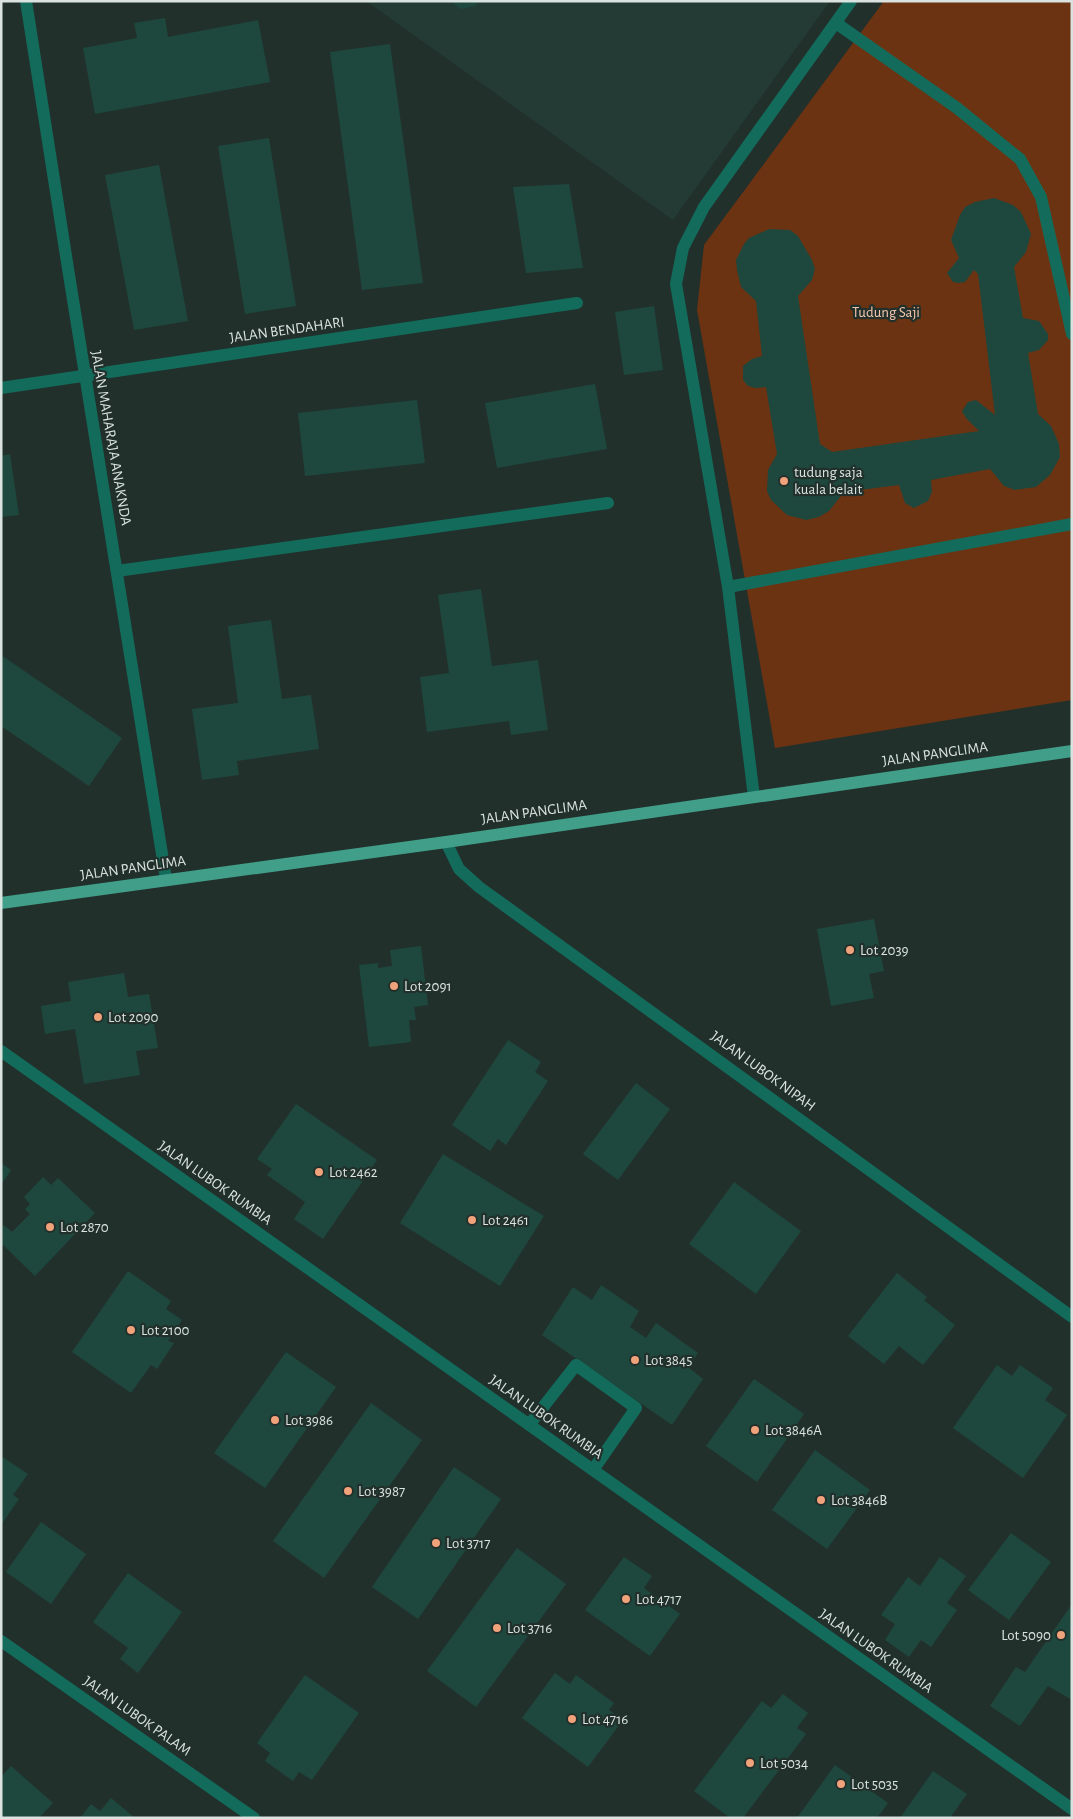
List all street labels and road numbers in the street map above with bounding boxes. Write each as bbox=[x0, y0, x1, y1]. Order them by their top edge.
street label: JALAN BENDAHARI bbox=[229, 315, 345, 345]
street label: JALAN MAHARAJA ANAKNDA bbox=[88, 349, 134, 527]
street label: JALAN PANGLIMA bbox=[881, 739, 989, 769]
street label: JALAN PANGLIMA bbox=[480, 797, 588, 827]
street label: JALAN PANGLIMA bbox=[79, 853, 187, 883]
street label: JALAN LUBOK NIPAH bbox=[708, 1028, 818, 1114]
street label: JALAN LUBOK RUMBIA bbox=[155, 1138, 275, 1228]
street label: JALAN LUBOK RUMBIA bbox=[486, 1372, 606, 1462]
street label: JALAN LUBOK RUMBIA bbox=[816, 1606, 936, 1696]
street label: JALAN LUBOK PALAM bbox=[81, 1673, 193, 1759]

